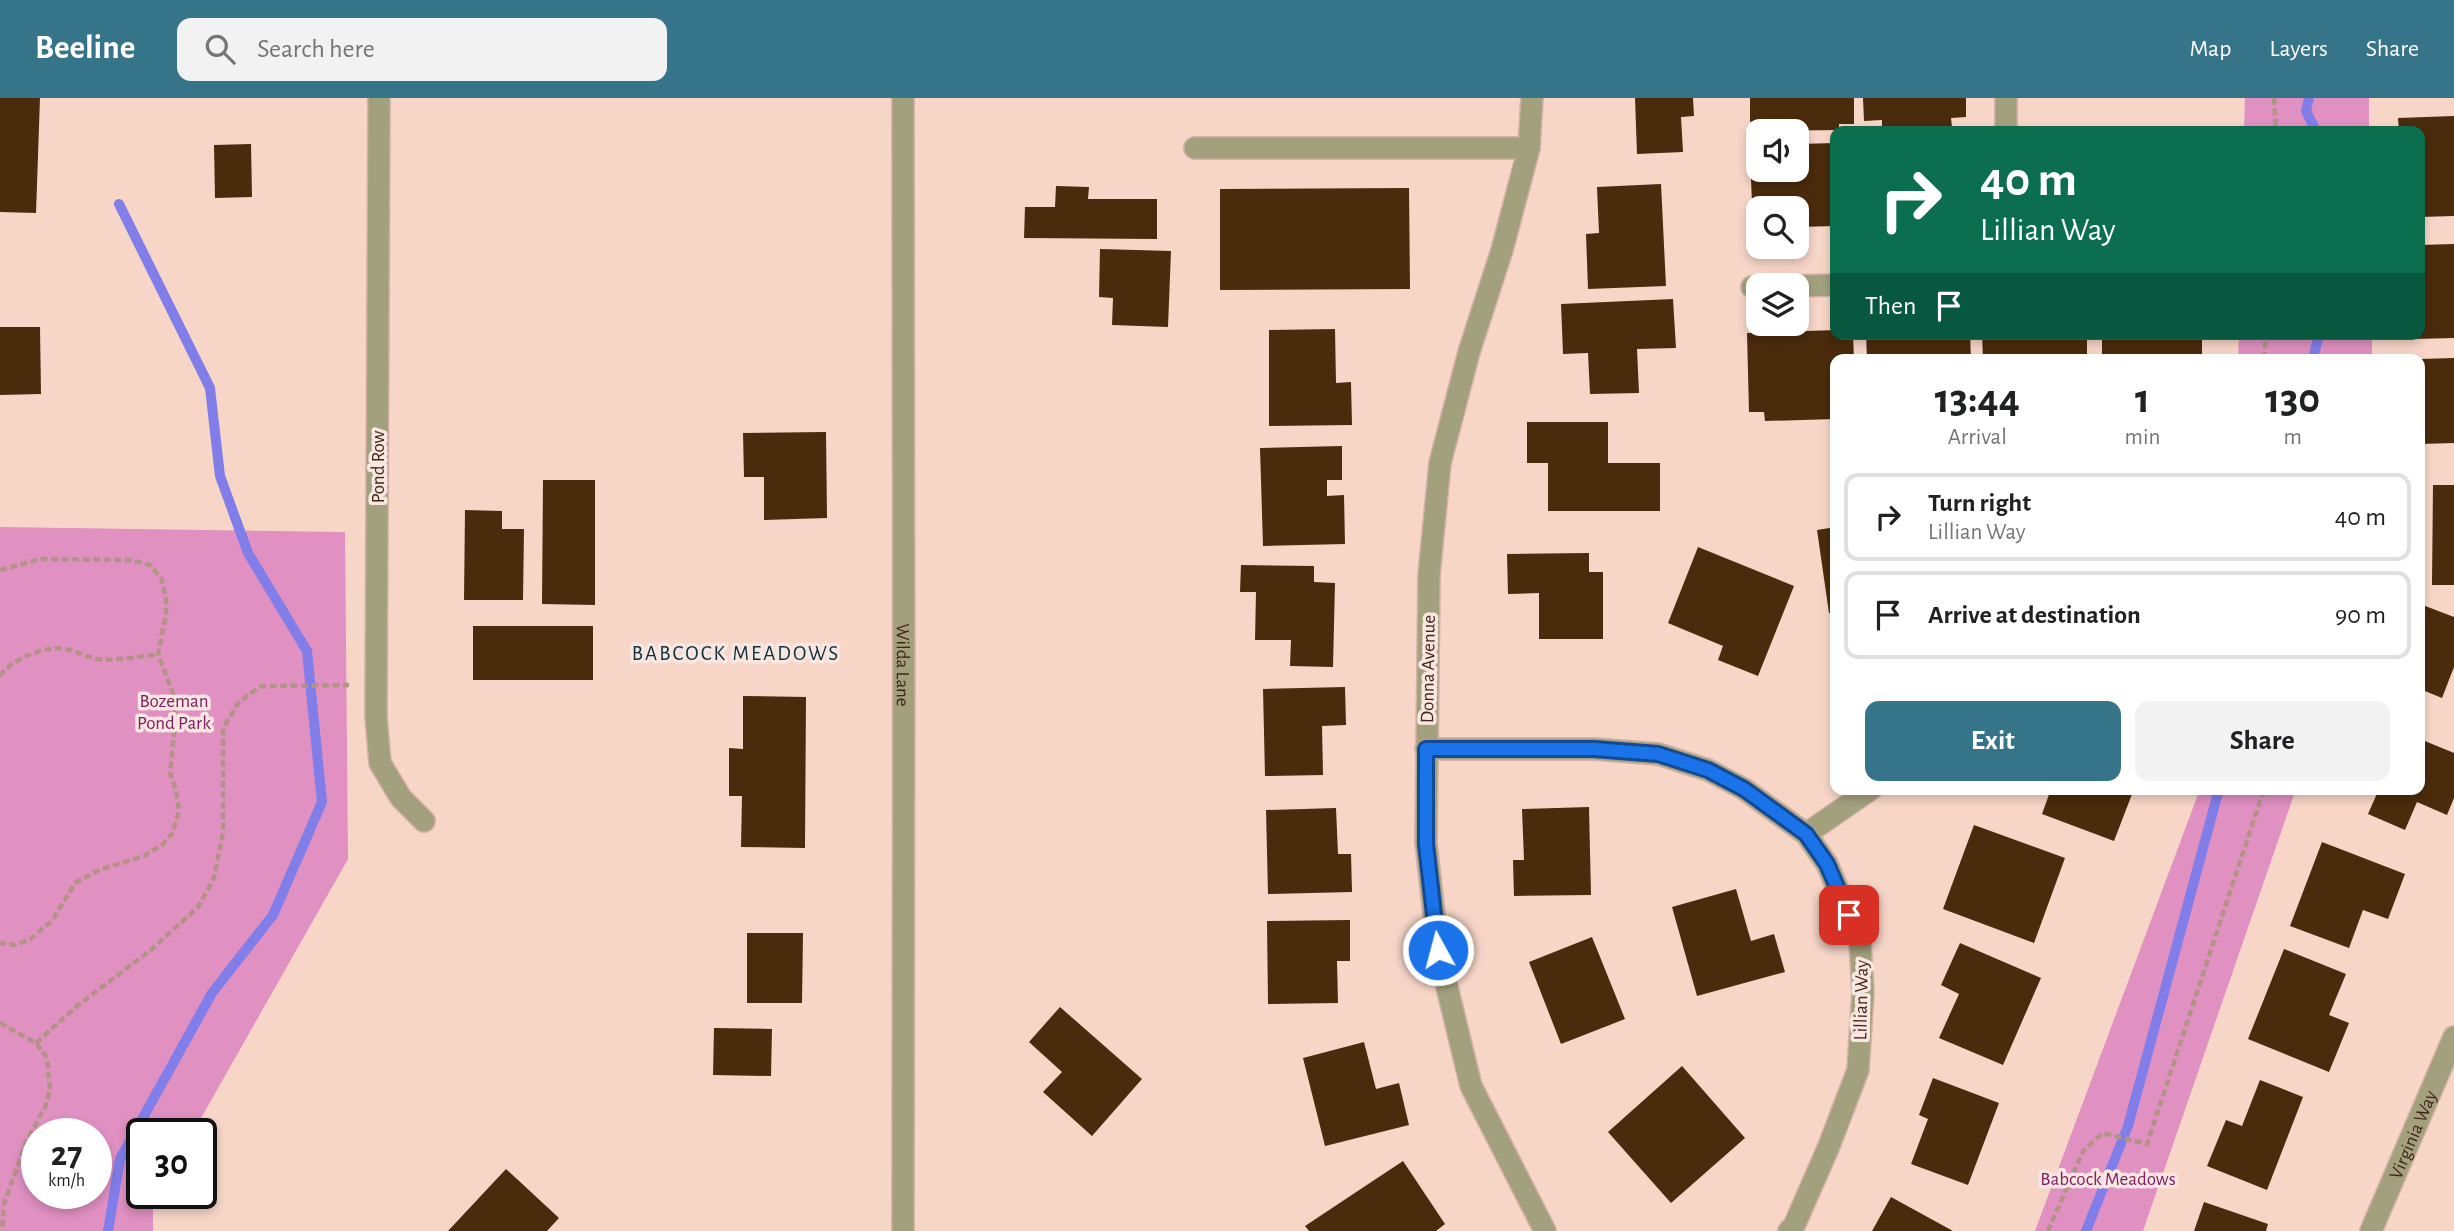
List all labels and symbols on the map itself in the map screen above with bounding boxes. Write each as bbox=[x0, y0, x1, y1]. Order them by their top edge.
street label: Pond Row bbox=[369, 430, 388, 503]
street label: Donna Avenue bbox=[1418, 615, 1439, 723]
street label: Wilda Lane bbox=[893, 623, 912, 707]
district label: BABCOCK MEADOWS bbox=[632, 643, 840, 664]
park label: Bozeman Pond Park bbox=[137, 692, 211, 733]
pin bbox=[1819, 885, 1879, 945]
position arrow bbox=[1401, 913, 1475, 987]
street label: Lillian Way bbox=[1851, 960, 1872, 1040]
street label: Virginia Way bbox=[2386, 1088, 2441, 1182]
speed limit sign: 30 bbox=[126, 1118, 217, 1209]
park label: Babcock Meadows bbox=[2040, 1170, 2176, 1189]

